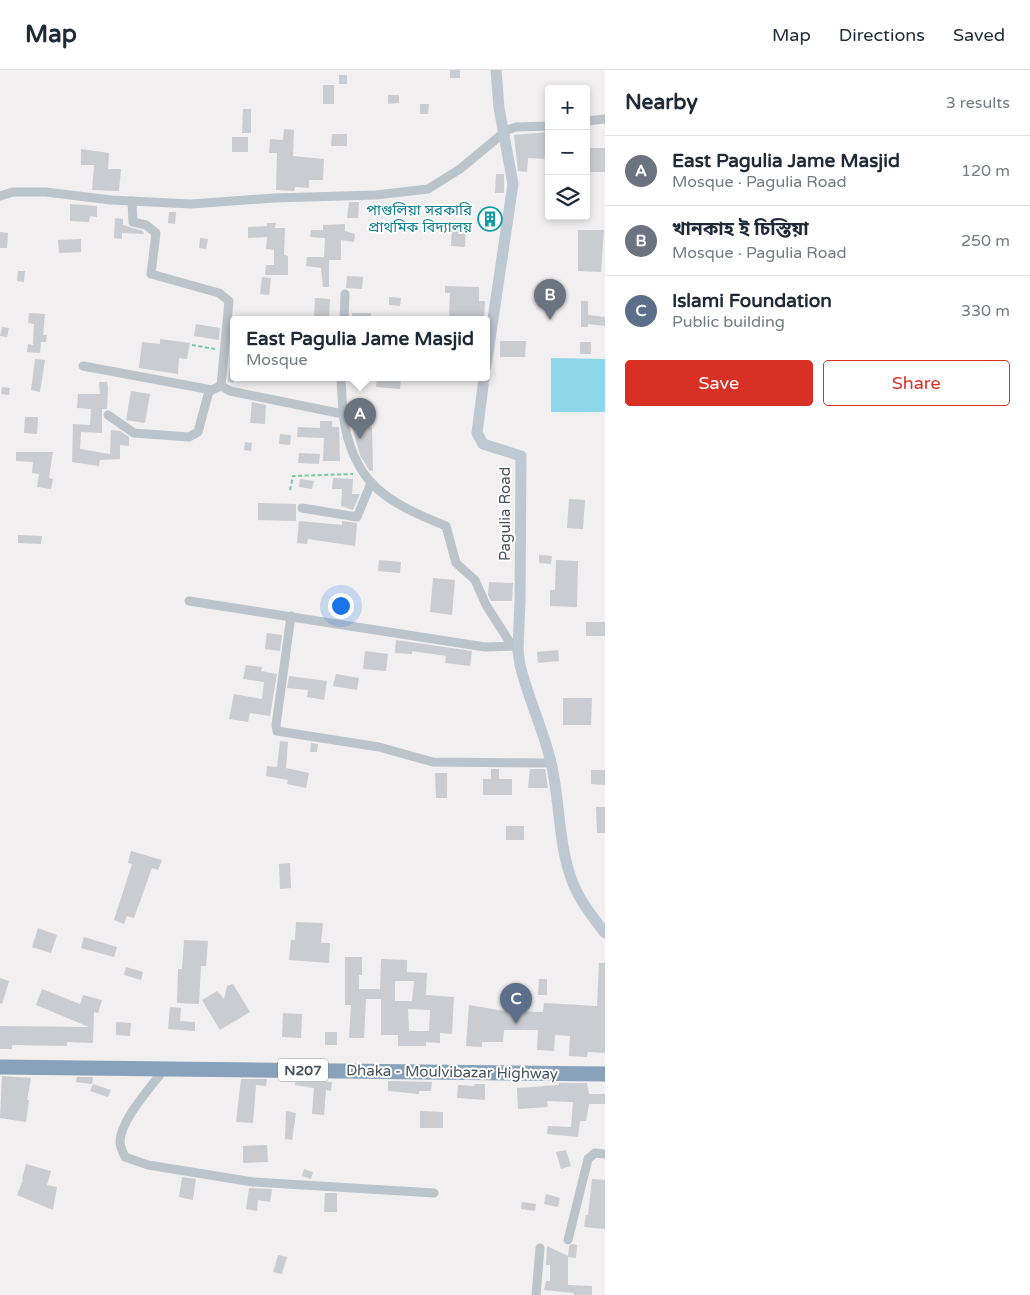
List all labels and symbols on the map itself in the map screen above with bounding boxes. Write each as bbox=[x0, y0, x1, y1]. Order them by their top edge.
place label: পাগুলিয়া সরকারি প্রাথমিক বিদ্যালয় bbox=[366, 201, 473, 236]
building icon: পাগুলিয়া সরকারি প্রাথমিক বিদ্যালয় bbox=[477, 206, 503, 232]
pin: B bbox=[534, 279, 566, 320]
pin: A bbox=[344, 398, 376, 439]
street label: Pagulia Road bbox=[496, 467, 514, 561]
your location bbox=[328, 593, 354, 619]
pin: C bbox=[500, 983, 532, 1024]
road number: N207 bbox=[278, 1058, 328, 1082]
street label: Dhaka - Moulvibazar Highway bbox=[346, 1061, 558, 1083]

